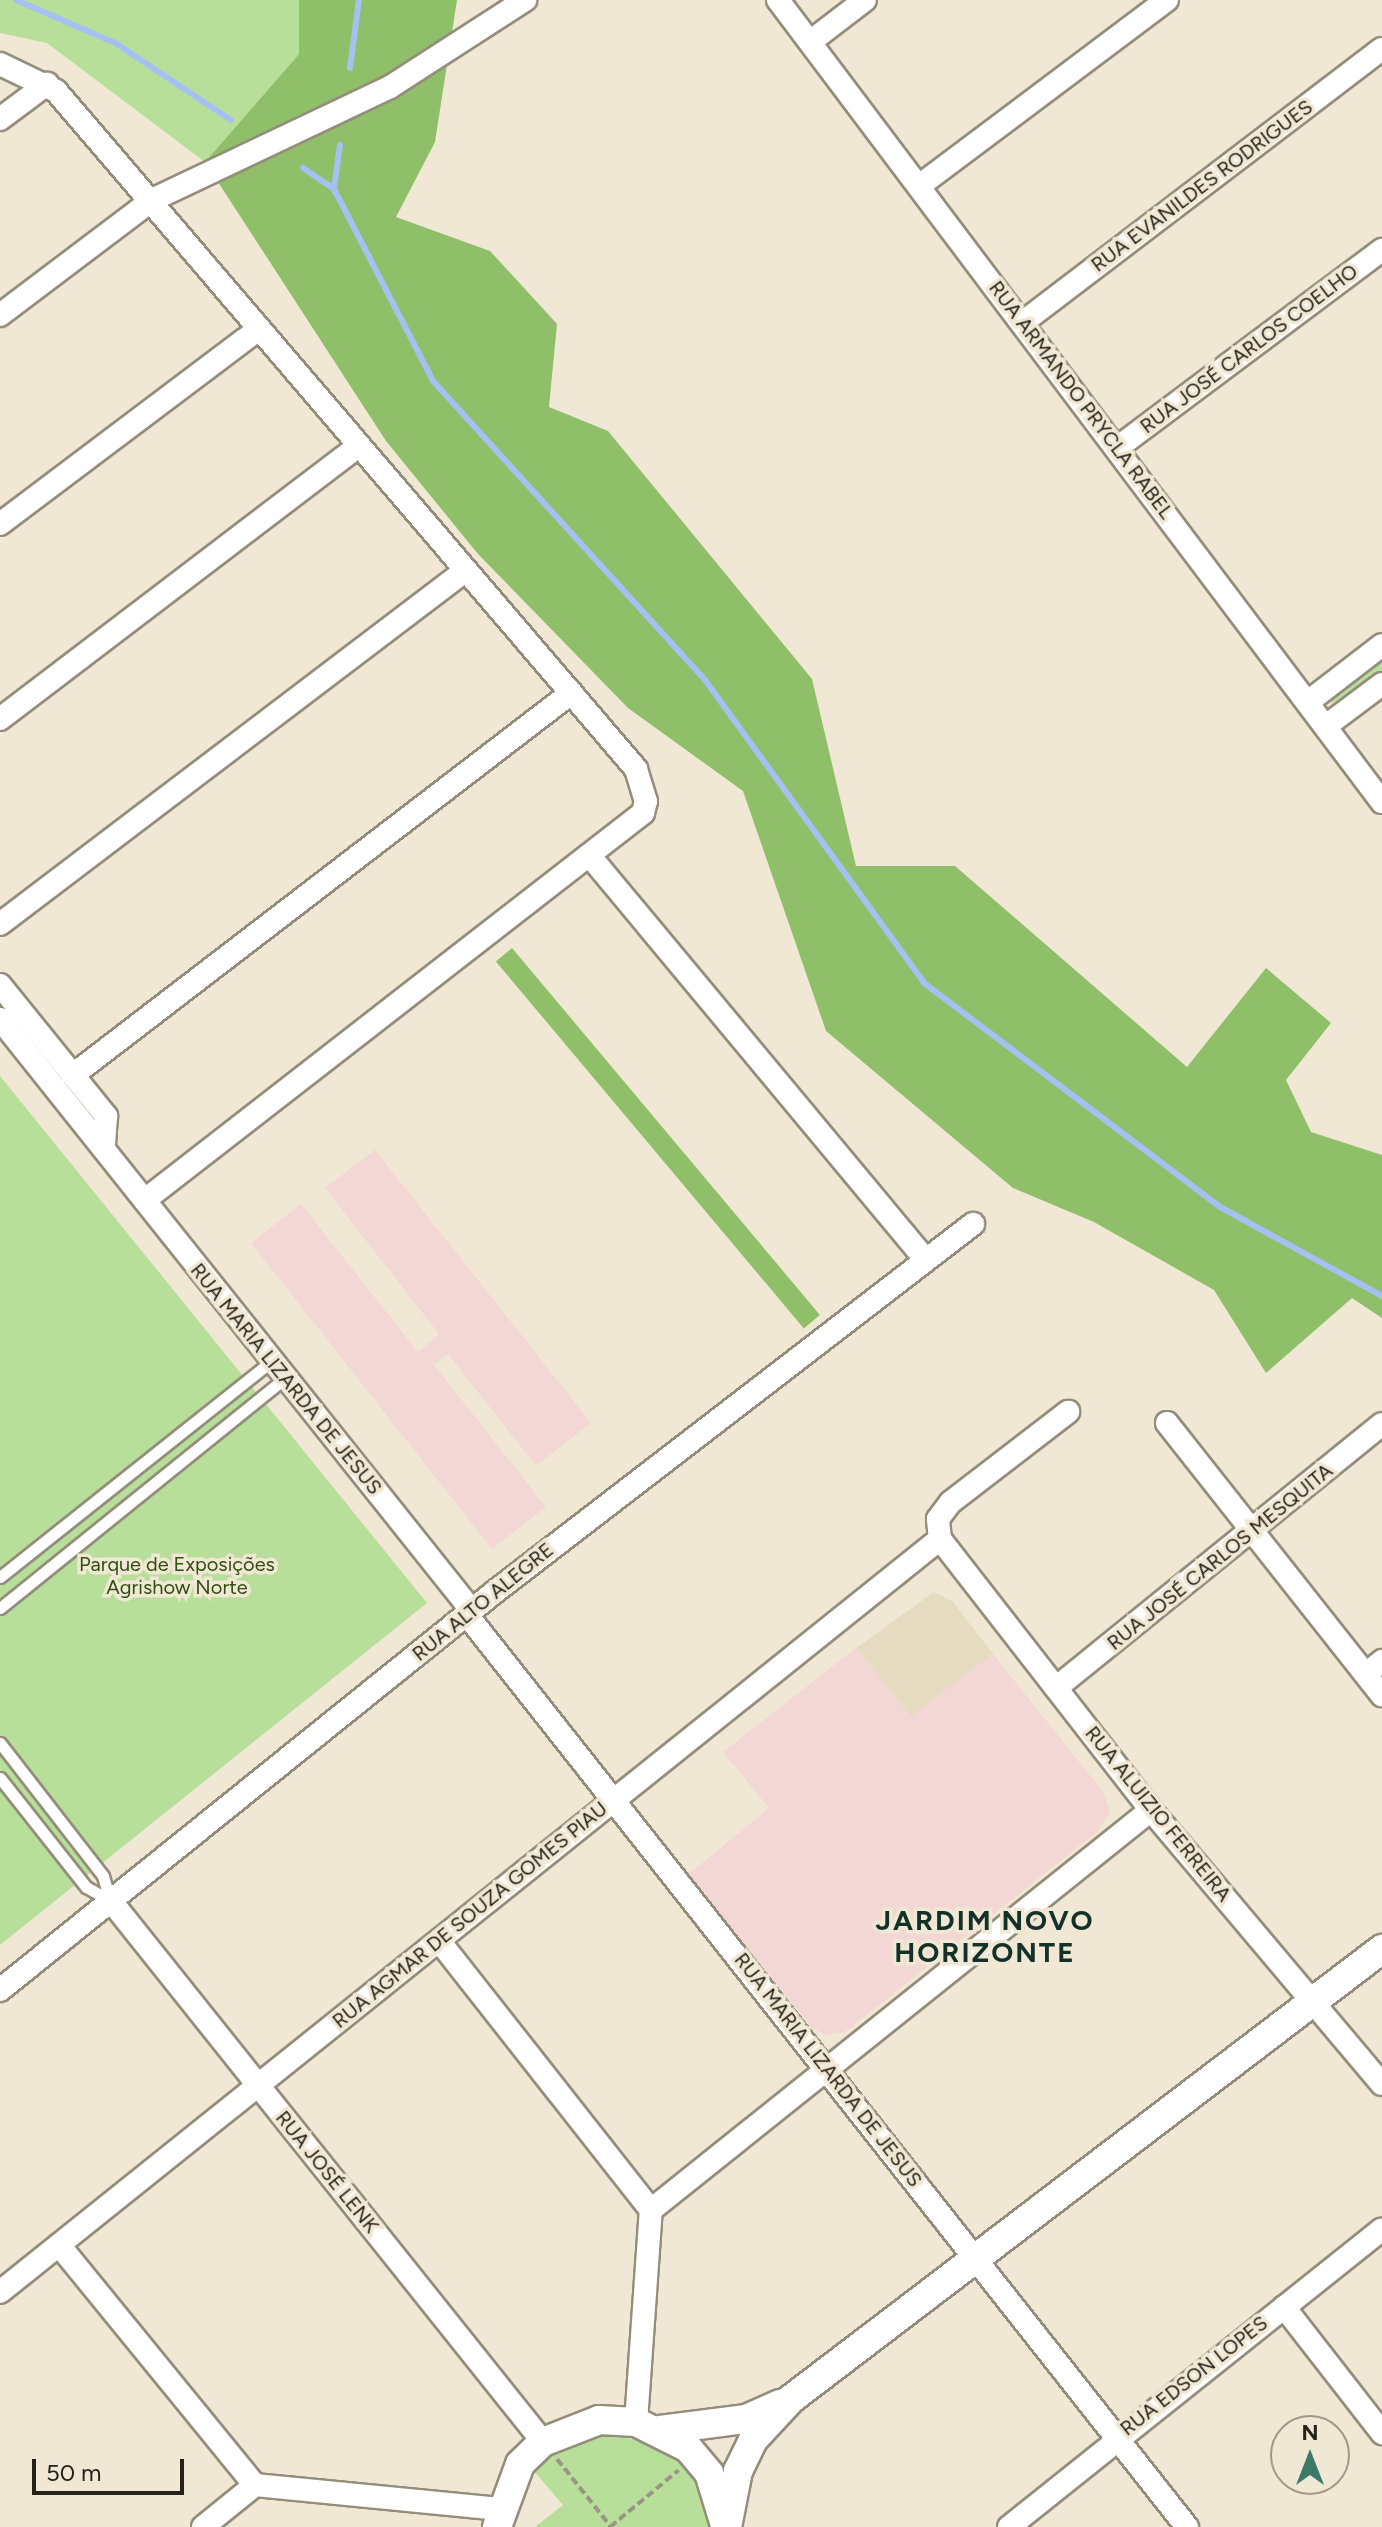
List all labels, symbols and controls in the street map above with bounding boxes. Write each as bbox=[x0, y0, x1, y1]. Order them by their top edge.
street label: RUA EVANILDES RODRIGUES bbox=[1087, 95, 1317, 277]
street label: RUA JOSÉ CARLOS COELHO bbox=[1136, 259, 1362, 439]
street label: RUA ARMANDO PRYCLA RABEL bbox=[984, 276, 1178, 524]
street label: RUA MARIA LIZARDA DE JESUS bbox=[185, 1259, 387, 1499]
street label: RUA JOSÉ CARLOS MESQUITA bbox=[1103, 1459, 1337, 1655]
street label: RUA ALTO ALEGRE bbox=[408, 1538, 558, 1666]
park label: Parque de Exposições Agrishow Norte bbox=[79, 1553, 275, 1600]
street label: RUA ALUIZIO FERREIRA bbox=[1080, 1722, 1236, 1906]
street label: RUA AGMAR DE SOUZA GOMES PIAU bbox=[328, 1797, 612, 2033]
district label: JARDIM NOVO HORIZONTE bbox=[876, 1903, 1094, 1969]
street label: RUA MARIA LIZARDA DE JESUS bbox=[729, 1948, 927, 2192]
street label: RUA JOSÉ LENK bbox=[270, 2106, 384, 2238]
street label: RUA EDSON LOPES bbox=[1116, 2311, 1272, 2441]
north arrow bbox=[1270, 2415, 1350, 2495]
text: N bbox=[1301, 2419, 1319, 2446]
scale bar bbox=[36, 2443, 188, 2493]
text: 50 m bbox=[46, 2458, 102, 2487]

